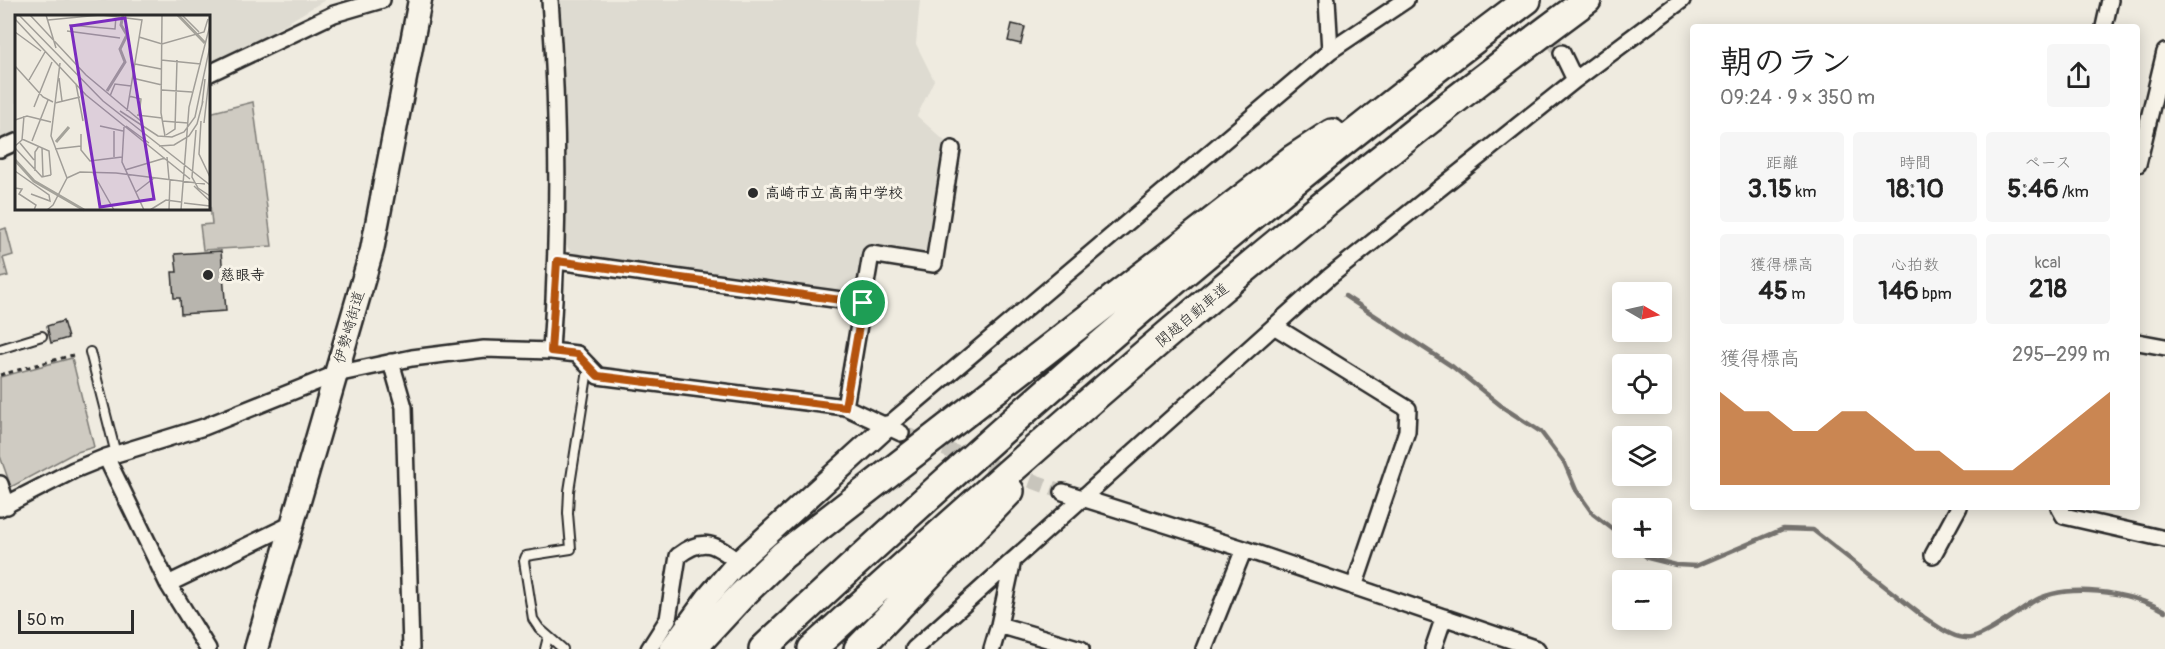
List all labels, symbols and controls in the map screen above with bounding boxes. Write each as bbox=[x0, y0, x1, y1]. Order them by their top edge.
inset map bbox=[15, 15, 210, 210]
text: 朝のラン bbox=[1720, 42, 1852, 83]
button: share bbox=[2047, 44, 2110, 107]
text: 09:24 · 9 × 350 m bbox=[1720, 85, 1875, 110]
text: 距離 bbox=[1766, 153, 1798, 173]
text: 時間 bbox=[1899, 153, 1931, 173]
text: ペース bbox=[2024, 153, 2072, 173]
text: 3.15 bbox=[1748, 173, 1792, 205]
text: 18:10 bbox=[1886, 173, 1944, 205]
text: 5:46 bbox=[2007, 173, 2059, 205]
text: km bbox=[1792, 182, 1816, 202]
text: /km bbox=[2059, 182, 2089, 202]
place label: 高崎市立 高南中学校 bbox=[765, 184, 903, 203]
marker: 高崎市立 高南中学校 bbox=[746, 186, 760, 200]
text: kcal bbox=[2035, 253, 2061, 273]
text: 獲得標高 bbox=[1750, 255, 1814, 275]
text: 心拍数 bbox=[1891, 255, 1939, 275]
place label: 慈眼寺 bbox=[220, 266, 265, 285]
marker: 慈眼寺 bbox=[201, 268, 215, 282]
text: 218 bbox=[2029, 273, 2067, 305]
text: 45 bbox=[1759, 275, 1788, 307]
text: 146 bbox=[1878, 275, 1919, 307]
pin bbox=[837, 277, 888, 328]
street label: 関越自動車道 bbox=[1152, 279, 1233, 352]
north arrow bbox=[1612, 282, 1672, 342]
map controls bbox=[1612, 282, 1672, 630]
text: m bbox=[1788, 284, 1805, 304]
text: bpm bbox=[1919, 284, 1952, 304]
icon: arrive bbox=[846, 286, 879, 319]
street label: 伊勢崎街道 bbox=[330, 288, 369, 366]
text: 295–299 m bbox=[2012, 342, 2110, 367]
text: 獲得標高 bbox=[1720, 346, 1800, 371]
button: locate bbox=[1612, 354, 1672, 414]
button: layers bbox=[1612, 426, 1672, 486]
button: + bbox=[1612, 498, 1672, 558]
button: − bbox=[1612, 570, 1672, 630]
scale bar bbox=[18, 607, 134, 634]
text: 50 m bbox=[27, 610, 64, 630]

